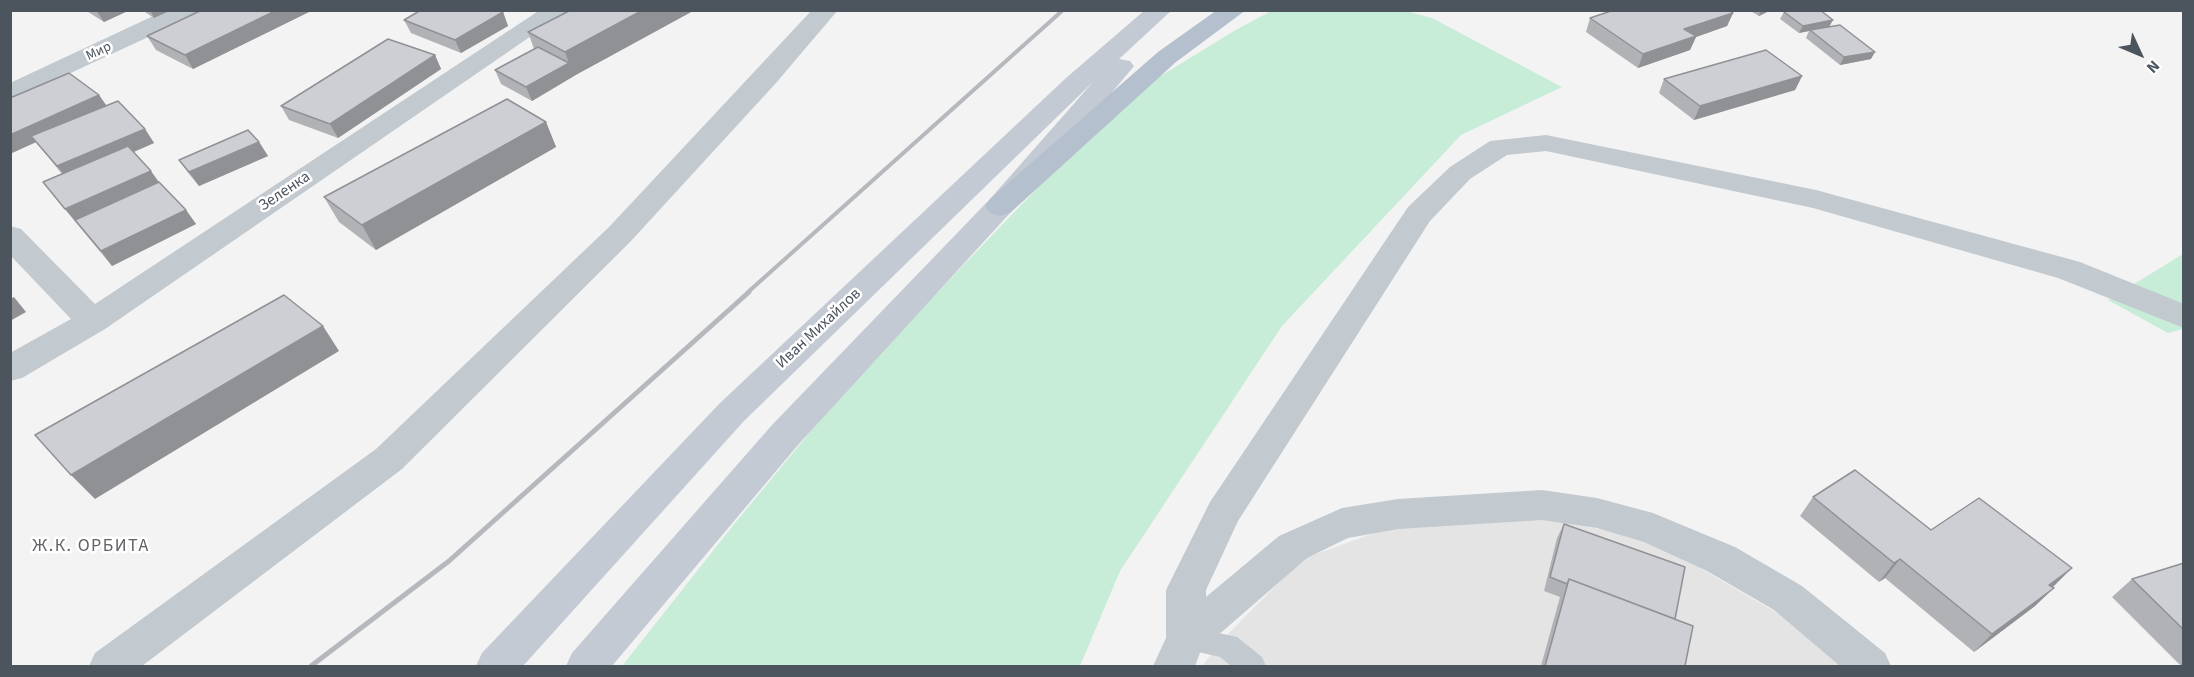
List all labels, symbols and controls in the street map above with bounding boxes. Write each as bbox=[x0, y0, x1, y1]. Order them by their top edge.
north arrow bbox=[2110, 24, 2170, 84]
street label: Мир bbox=[84, 39, 114, 65]
text: N bbox=[2141, 55, 2165, 78]
street label: Зеленка bbox=[256, 168, 314, 216]
street label: Иван Михайлов bbox=[773, 285, 865, 373]
district label: Ж.К. ОРБИТА bbox=[32, 536, 150, 558]

